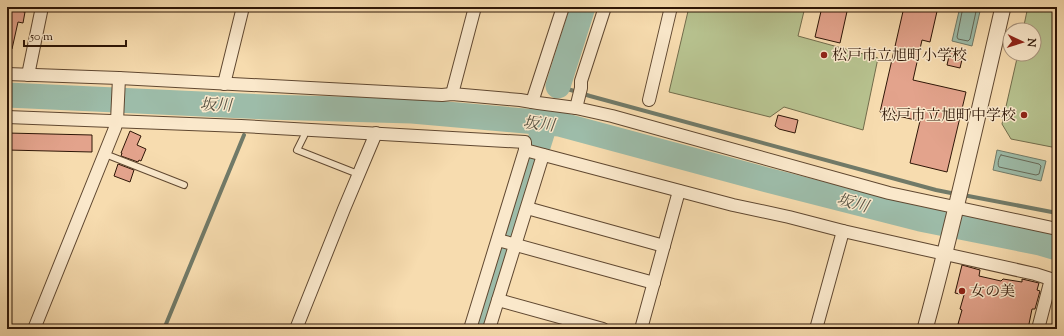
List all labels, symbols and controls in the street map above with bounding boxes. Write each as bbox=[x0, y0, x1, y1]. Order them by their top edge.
scale bar bbox=[24, 22, 126, 48]
north arrow bbox=[1002, 22, 1042, 62]
text: 50 m bbox=[29, 28, 53, 46]
text: N bbox=[1023, 37, 1039, 48]
place label: 松戸市立旭町小学校 bbox=[832, 46, 967, 67]
marker: 松戸市立旭町小学校 bbox=[819, 50, 829, 60]
water label: 坂川 bbox=[200, 94, 234, 119]
place label: 松戸市立旭町中学校 bbox=[881, 106, 1016, 127]
marker: 松戸市立旭町中学校 bbox=[1019, 110, 1029, 120]
water label: 坂川 bbox=[522, 112, 558, 139]
water label: 坂川 bbox=[834, 189, 873, 220]
place label: 女の美 bbox=[970, 282, 1015, 303]
marker: 女の美 bbox=[957, 286, 967, 296]

